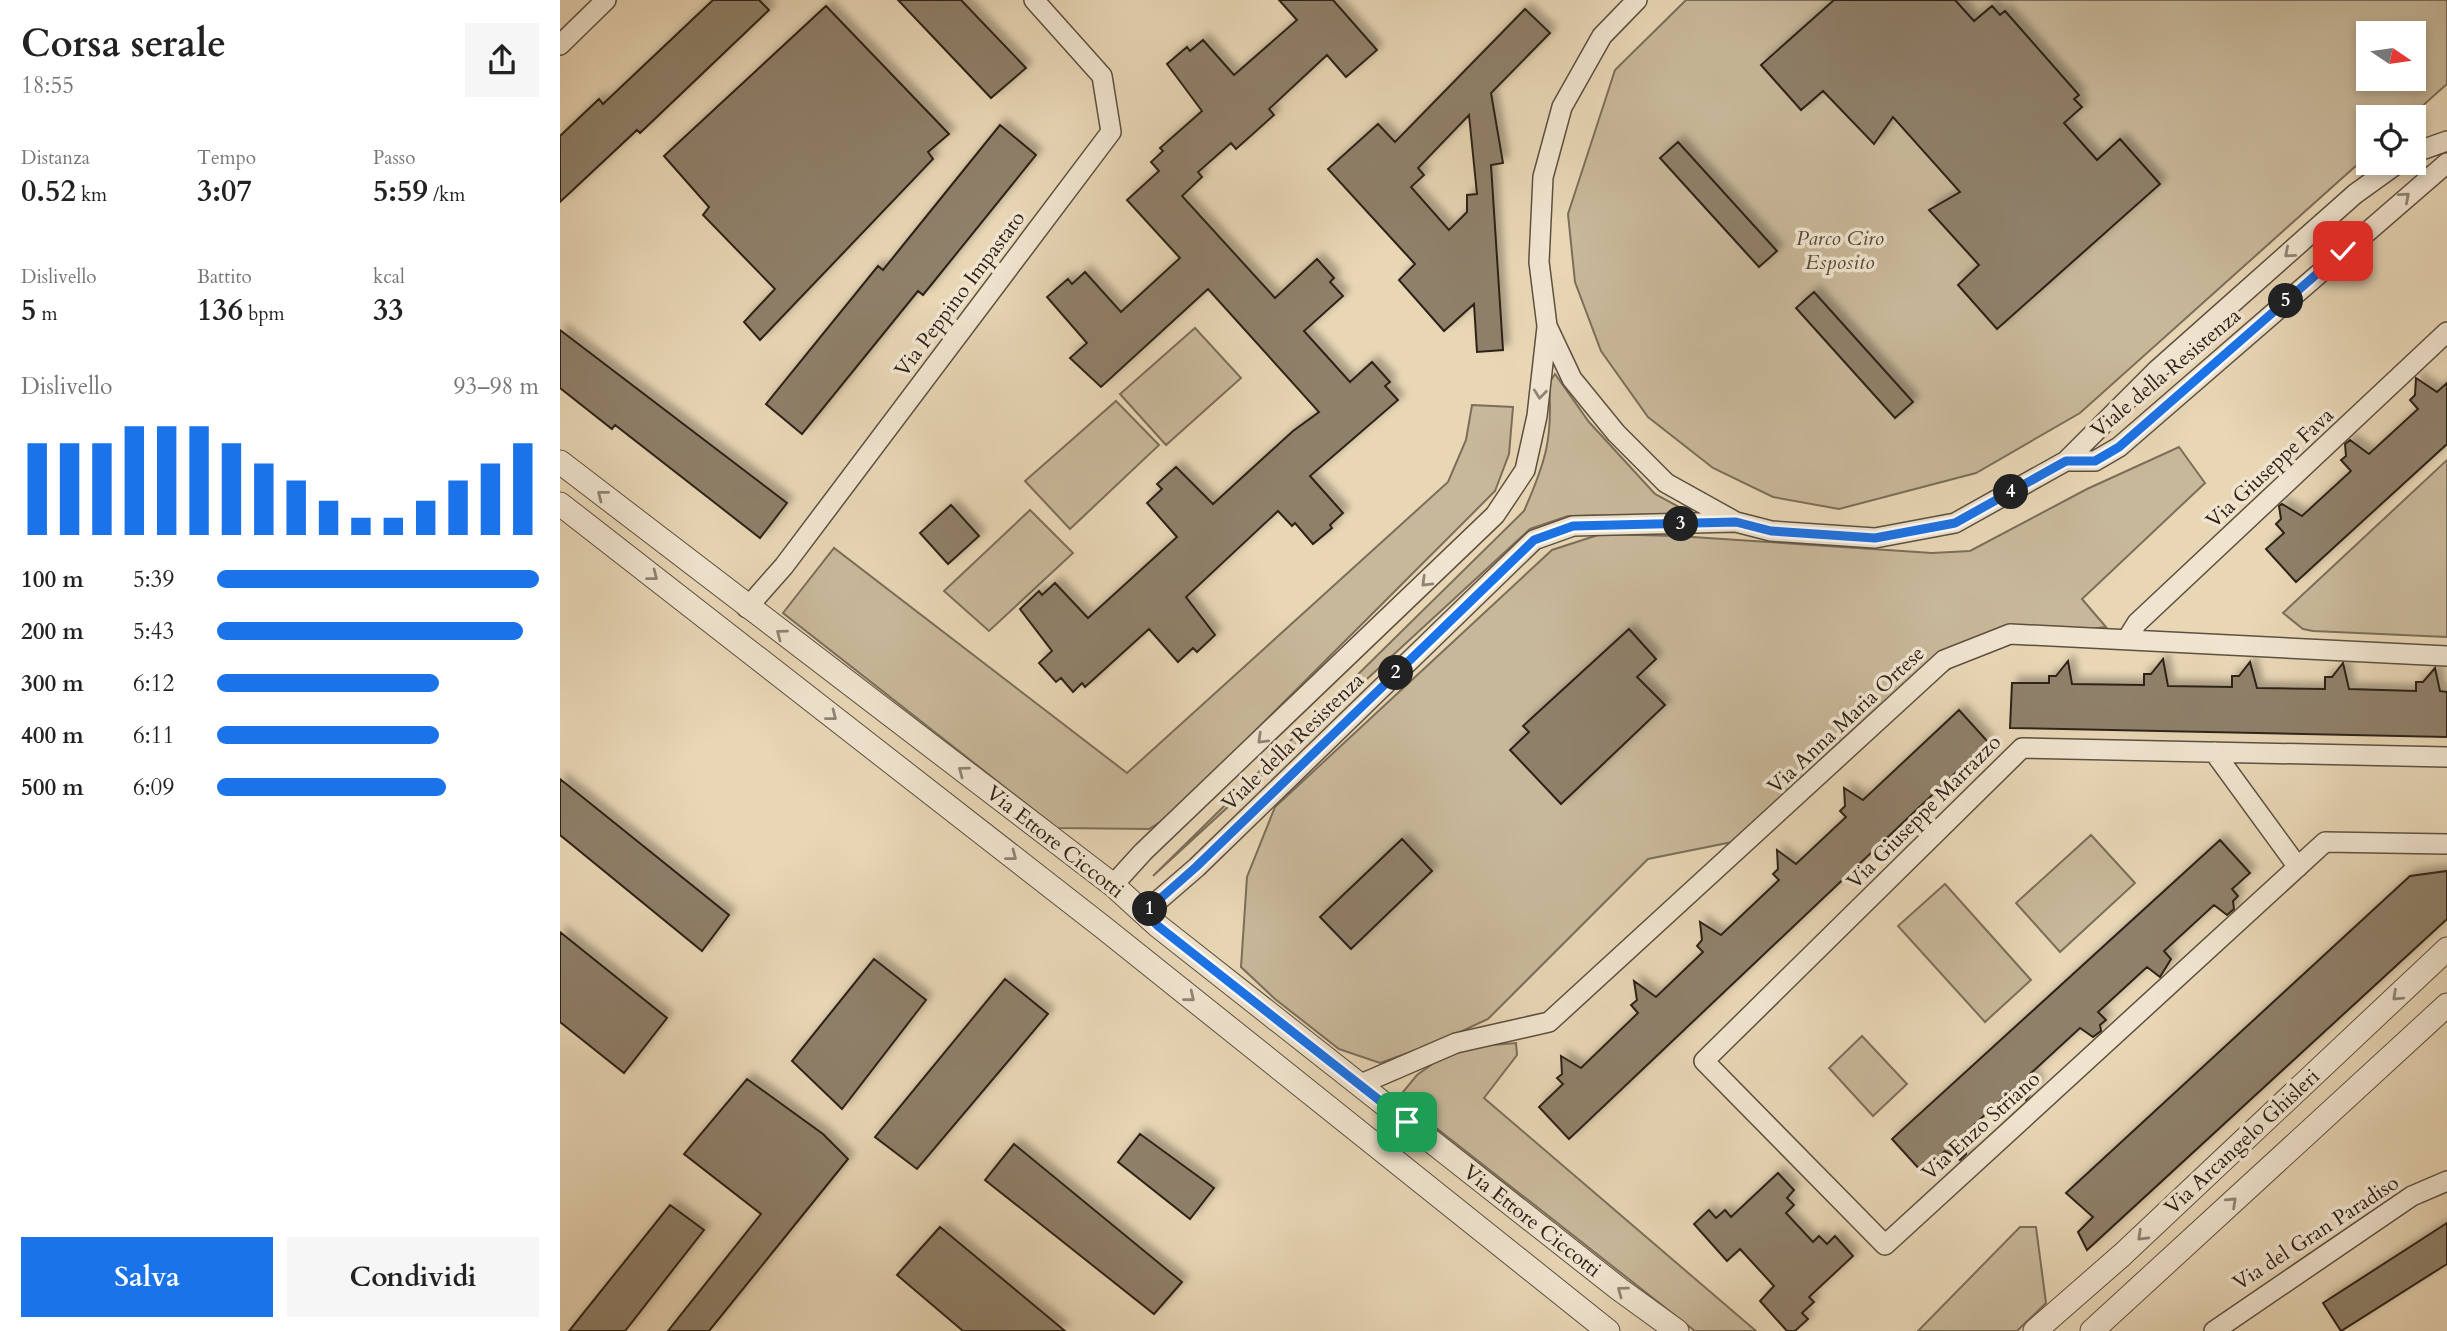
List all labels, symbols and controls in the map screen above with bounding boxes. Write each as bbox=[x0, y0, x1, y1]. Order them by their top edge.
text: Corsa serale bbox=[21, 18, 226, 70]
north arrow bbox=[2356, 21, 2426, 91]
map controls bbox=[2356, 21, 2426, 175]
button: share bbox=[465, 23, 539, 97]
text: 18:55 bbox=[21, 70, 74, 101]
button: locate bbox=[2356, 105, 2426, 175]
text: Distanza bbox=[21, 145, 90, 171]
text: Tempo bbox=[197, 145, 256, 171]
text: Passo bbox=[373, 145, 415, 171]
text: 0.52 bbox=[21, 171, 76, 212]
text: 3:07 bbox=[197, 171, 252, 212]
text: 5:59 bbox=[373, 171, 428, 212]
text: km bbox=[76, 182, 107, 208]
text: /km bbox=[428, 182, 465, 208]
one-way arrow bbox=[2396, 193, 2409, 206]
street label: Via Peppino Impastato bbox=[888, 205, 1032, 383]
pin bbox=[2313, 221, 2373, 281]
park label: Parco Ciro Esposito bbox=[1796, 224, 1884, 277]
icon: check bbox=[2324, 232, 2362, 270]
one-way arrow bbox=[2284, 245, 2297, 257]
text: Dislivello bbox=[21, 264, 97, 290]
text: Battito bbox=[197, 264, 252, 290]
text: kcal bbox=[373, 264, 405, 290]
pin: 5 bbox=[2268, 284, 2304, 318]
text: 5 bbox=[2281, 287, 2290, 313]
text: 5 bbox=[21, 290, 36, 331]
text: 136 bbox=[197, 290, 243, 331]
text: 33 bbox=[373, 290, 404, 331]
text: m bbox=[36, 301, 58, 327]
text: bpm bbox=[243, 301, 285, 327]
street label: Viale della Resistenza bbox=[2085, 302, 2247, 444]
text: Dislivello bbox=[21, 371, 112, 402]
text: 93–98 m bbox=[454, 371, 539, 402]
one-way arrow bbox=[1532, 388, 1547, 400]
street label: Via Giuseppe Fava bbox=[2200, 401, 2340, 535]
pin: 4 bbox=[1994, 475, 2028, 510]
text: 4 bbox=[2006, 478, 2015, 504]
one-way arrow bbox=[597, 490, 609, 503]
pin: 3 bbox=[1664, 506, 1698, 542]
text: 3 bbox=[1676, 510, 1685, 536]
text: 100 m bbox=[21, 564, 84, 595]
text: 5:39 bbox=[133, 564, 174, 595]
one-way arrow bbox=[645, 568, 657, 581]
one-way arrow bbox=[1421, 573, 1434, 586]
text: 200 m bbox=[21, 616, 84, 647]
text: 5:43 bbox=[133, 616, 174, 647]
one-way arrow bbox=[777, 629, 789, 642]
street label: Via Anna Maria Ortese bbox=[1761, 639, 1931, 801]
pin: 2 bbox=[1378, 656, 1414, 690]
text: 2 bbox=[1391, 659, 1400, 685]
street label: Viale della Resistenza bbox=[1215, 666, 1371, 818]
text: 300 m bbox=[21, 668, 84, 699]
text: 6:12 bbox=[133, 668, 174, 699]
one-way arrow bbox=[824, 708, 837, 721]
text: 400 m bbox=[21, 720, 84, 751]
text: 6:11 bbox=[133, 720, 174, 751]
street label: Via Giuseppe Marrazzo bbox=[1840, 728, 2008, 896]
one-way arrow bbox=[1257, 730, 1270, 743]
one-way arrow bbox=[958, 767, 970, 780]
text: 500 m bbox=[21, 772, 84, 803]
text: 6:09 bbox=[133, 772, 174, 803]
street label: Via Ettore Ciccotti bbox=[980, 779, 1130, 905]
one-way arrow bbox=[1004, 847, 1016, 860]
pin: 1 bbox=[1132, 892, 1168, 926]
text: 1 bbox=[1145, 895, 1154, 921]
one-way arrow bbox=[1183, 988, 1195, 1001]
one-way arrow bbox=[2392, 988, 2405, 1000]
street label: Via Arcangelo Ghisleri bbox=[2158, 1062, 2326, 1222]
street label: Via Enzo Striano bbox=[1915, 1065, 2047, 1187]
pin bbox=[1377, 1092, 1437, 1152]
icon: arrive bbox=[1388, 1103, 1426, 1141]
street label: Via Ettore Ciccotti bbox=[1457, 1158, 1607, 1284]
street label: Via del Gran Paradiso bbox=[2227, 1168, 2405, 1298]
one-way arrow bbox=[2224, 1198, 2237, 1210]
one-way arrow bbox=[2137, 1227, 2150, 1240]
button: Salva bbox=[21, 1237, 273, 1317]
button: Condividi bbox=[287, 1237, 539, 1317]
one-way arrow bbox=[1617, 1287, 1630, 1299]

